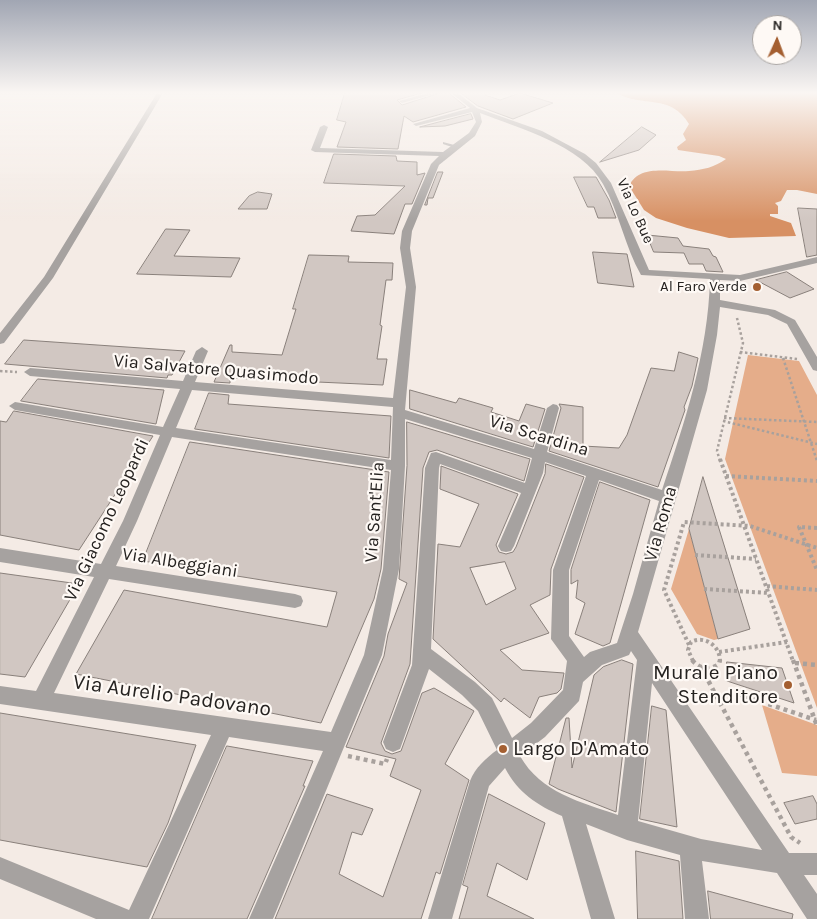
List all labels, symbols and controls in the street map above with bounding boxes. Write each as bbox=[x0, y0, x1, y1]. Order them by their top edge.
north arrow bbox=[752, 15, 802, 65]
text: N bbox=[772, 17, 783, 34]
street label: Via Lo Bue bbox=[613, 176, 657, 246]
place label: Al Faro Verde bbox=[660, 278, 747, 296]
marker: Al Faro Verde bbox=[751, 281, 763, 293]
street label: Via Salvatore Quasimodo bbox=[113, 350, 319, 390]
street label: Via Scardina bbox=[487, 411, 591, 461]
street label: Via Giacomo Leopardi bbox=[60, 435, 154, 605]
street label: Via Sant'Elia bbox=[361, 461, 389, 563]
street label: Via Roma bbox=[640, 484, 682, 564]
street label: Via Albeggiani bbox=[121, 543, 239, 583]
place label: Murale Piano Stenditore bbox=[653, 660, 778, 710]
street label: Via Aurelio Padovano bbox=[71, 670, 273, 722]
marker: Murale Piano Stenditore bbox=[782, 679, 794, 691]
place label: Largo D'Amato bbox=[513, 736, 649, 762]
marker: Largo D'Amato bbox=[497, 743, 509, 755]

